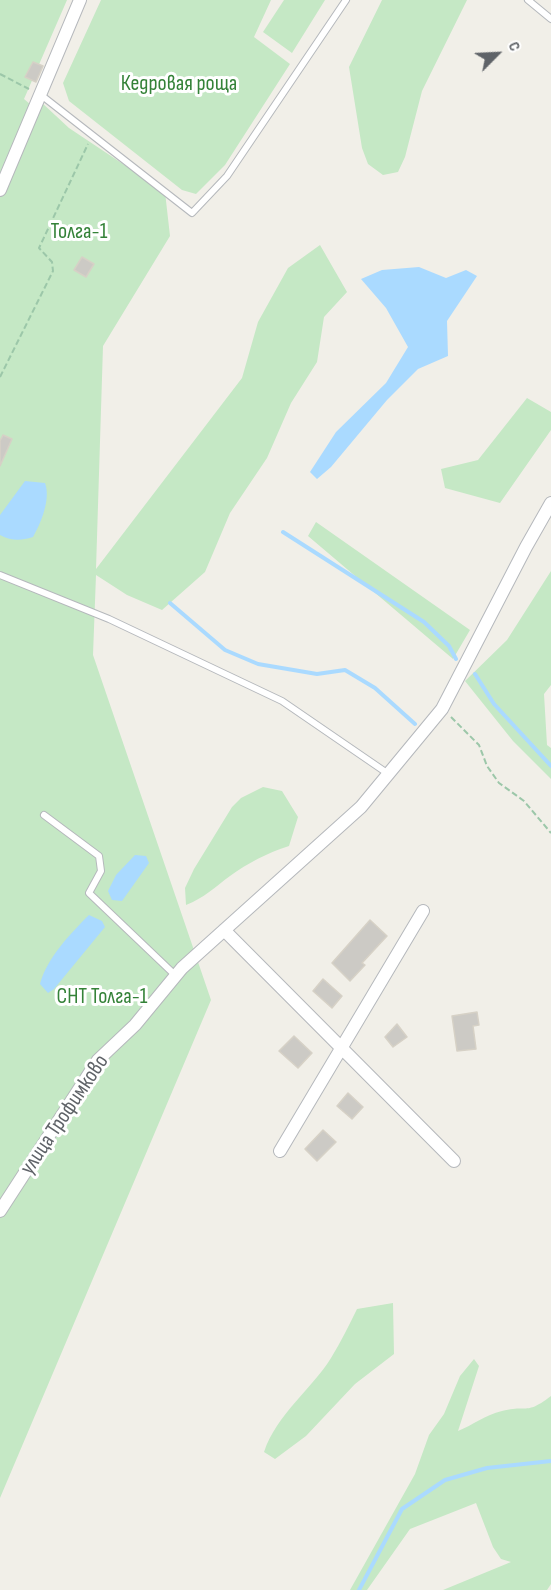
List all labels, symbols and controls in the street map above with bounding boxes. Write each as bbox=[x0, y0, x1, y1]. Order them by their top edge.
north arrow bbox=[467, 24, 527, 84]
text: С bbox=[504, 39, 524, 54]
park label: Кедровая роща bbox=[121, 71, 237, 97]
park label: Толга-1 bbox=[51, 219, 107, 245]
park label: СНТ Толга-1 bbox=[56, 984, 148, 1010]
street label: улица Трофимково bbox=[15, 1050, 115, 1180]

